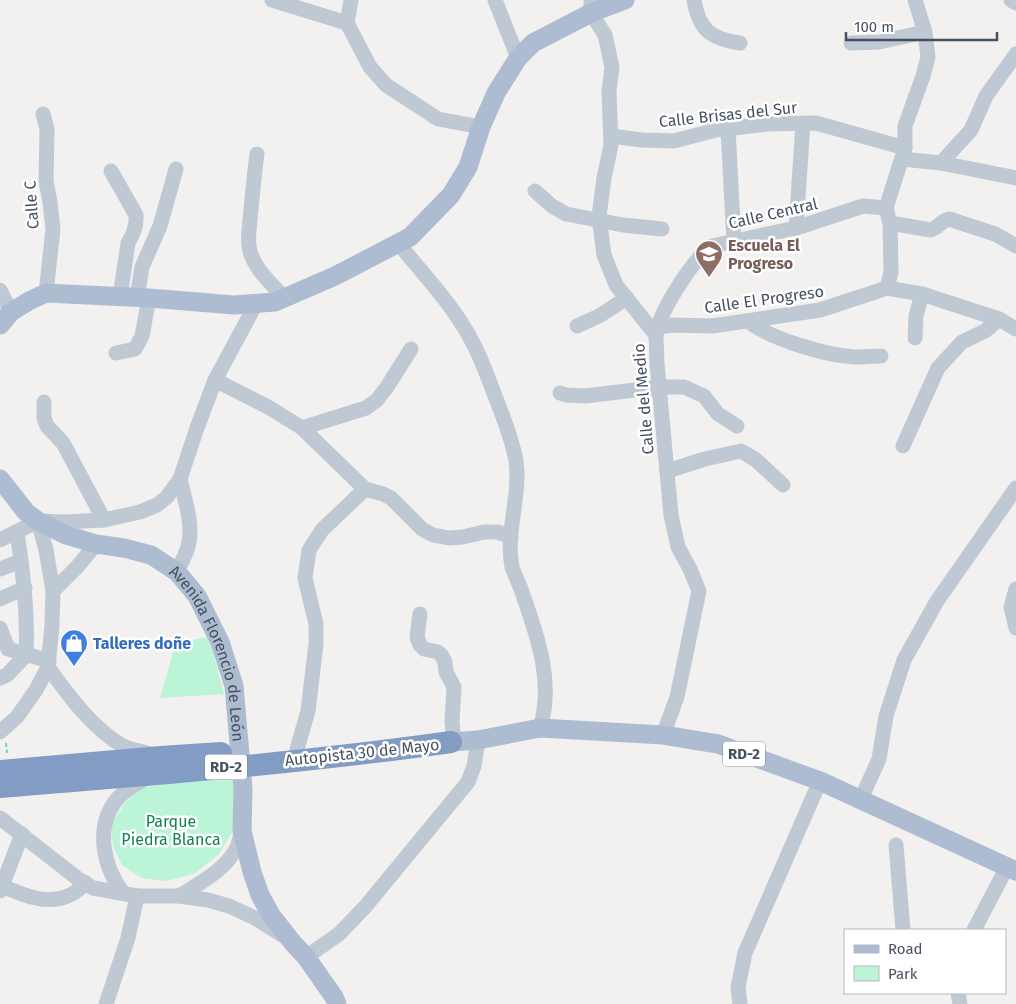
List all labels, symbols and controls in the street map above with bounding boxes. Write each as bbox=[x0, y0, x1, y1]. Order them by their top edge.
scale bar bbox=[846, 10, 997, 42]
text: 100 m bbox=[854, 18, 894, 36]
street label: Calle Brisas del Sur bbox=[658, 98, 799, 131]
street label: Calle C bbox=[20, 180, 43, 230]
street label: Calle Central bbox=[727, 194, 820, 233]
place label: Escuela El Progreso bbox=[728, 236, 800, 273]
school or university icon: Escuela El Progreso bbox=[694, 239, 724, 278]
street label: Calle El Progreso bbox=[703, 282, 825, 317]
street label: Calle del Medio bbox=[629, 343, 658, 455]
street label: Avenida Florencio de León bbox=[166, 561, 248, 742]
shop icon: Talleres doñe bbox=[59, 628, 89, 667]
place label: Talleres doñe bbox=[93, 634, 191, 653]
street label: Autopista 30 de Mayo bbox=[284, 735, 440, 770]
road number: RD-2 bbox=[723, 742, 765, 766]
road number: RD-2 bbox=[205, 754, 247, 780]
park label: Parque Piedra Blanca bbox=[121, 812, 221, 849]
legend bbox=[844, 929, 1006, 994]
text: Road bbox=[888, 940, 923, 958]
text: Park bbox=[888, 965, 918, 983]

